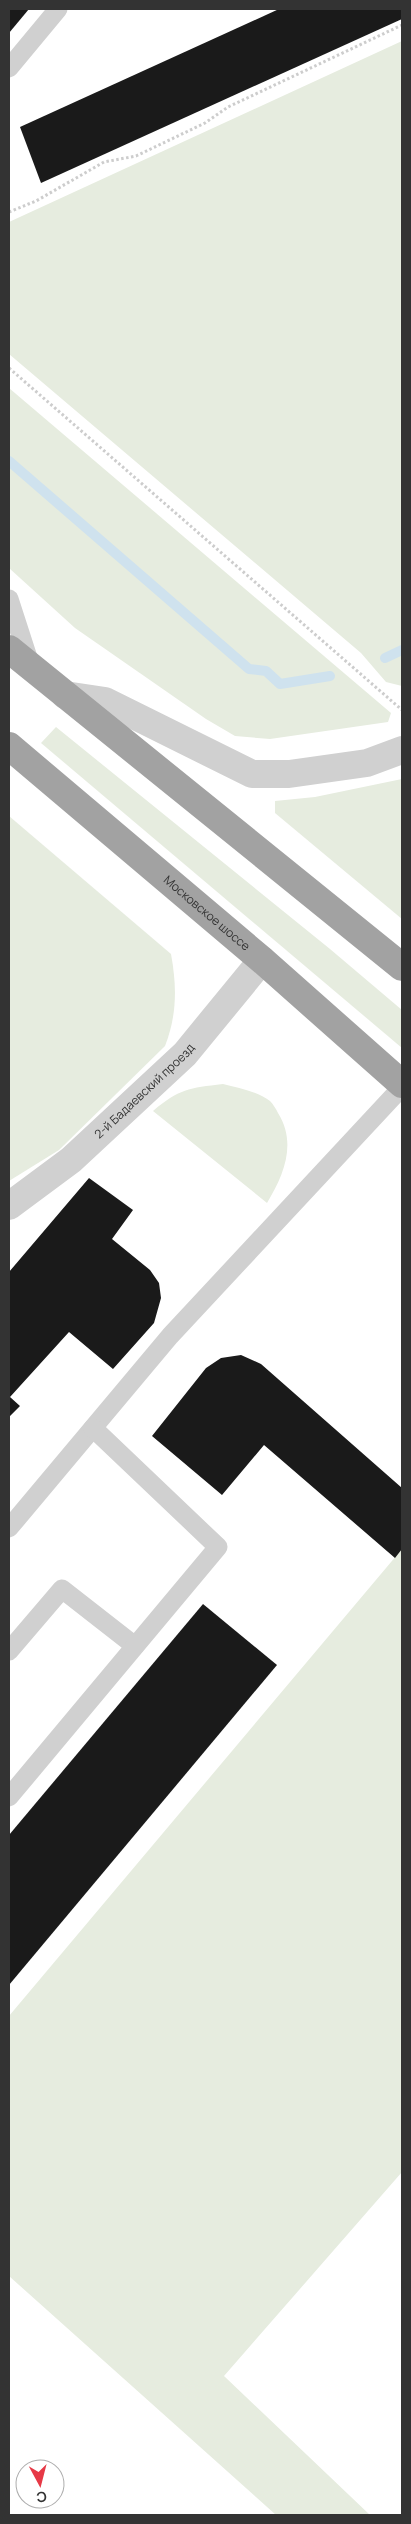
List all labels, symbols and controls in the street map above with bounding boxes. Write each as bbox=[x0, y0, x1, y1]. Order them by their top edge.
street label: Московское шоссе bbox=[160, 871, 254, 954]
street label: 2-й Бадаевский проезд bbox=[90, 1040, 198, 1142]
north arrow bbox=[15, 2459, 65, 2509]
text: С bbox=[35, 2487, 48, 2507]

